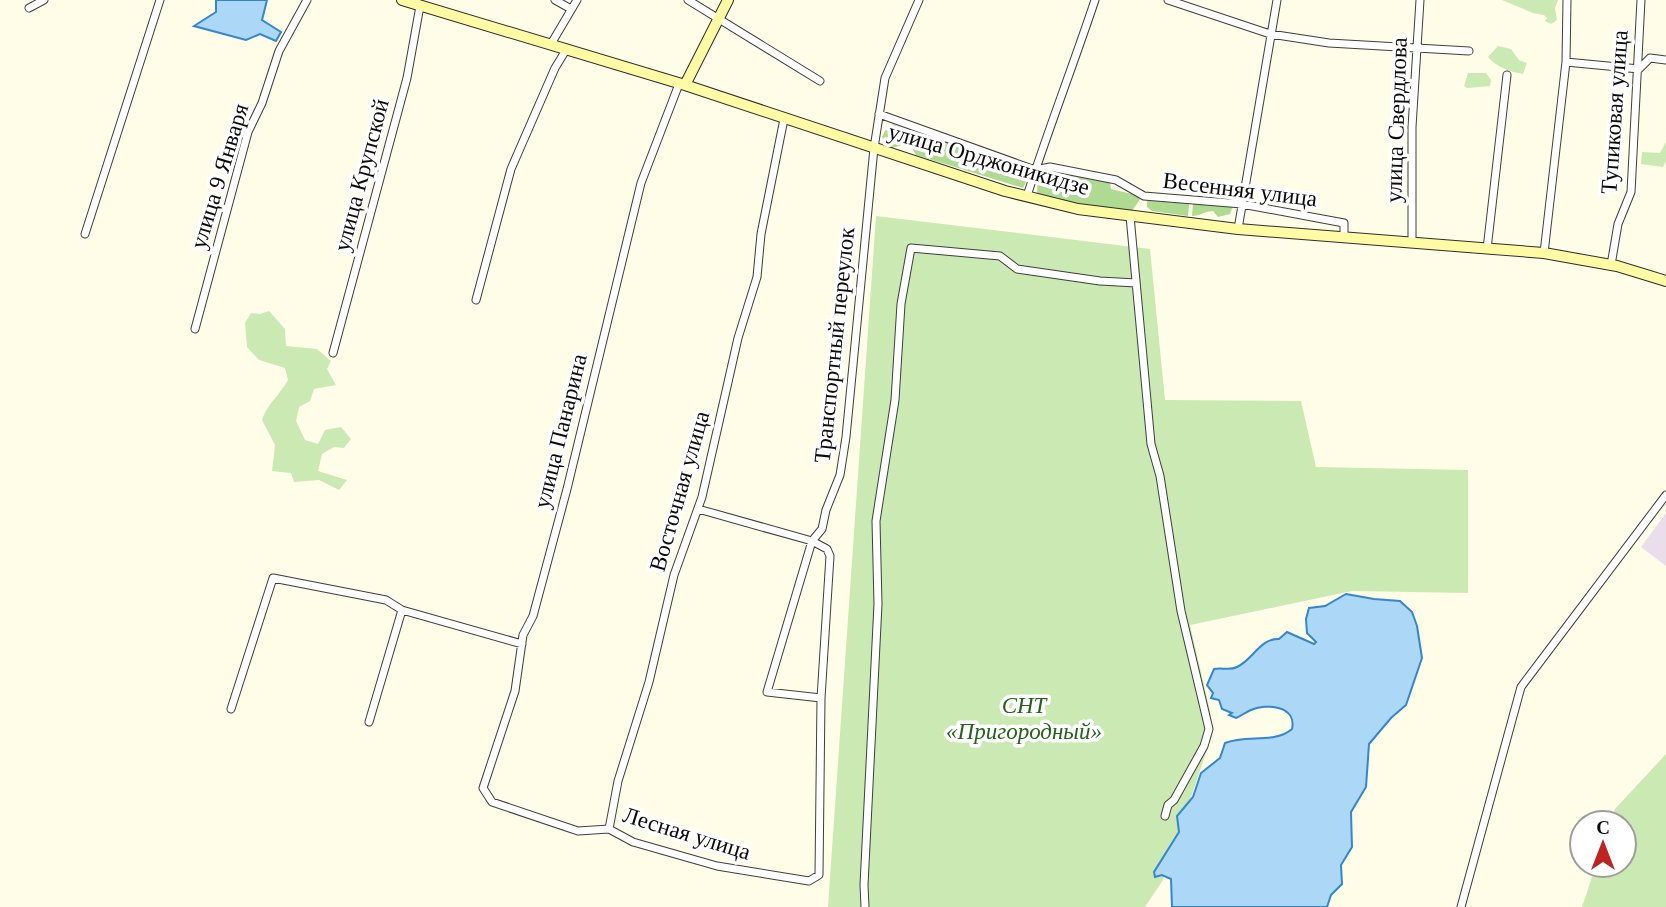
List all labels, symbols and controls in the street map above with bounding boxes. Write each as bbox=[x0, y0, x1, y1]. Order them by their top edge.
street label: Тупиковая улица bbox=[1596, 29, 1633, 195]
street label: улица Свердлова bbox=[1381, 37, 1412, 203]
street label: улица Крупской bbox=[329, 96, 394, 254]
street label: улица 9 Января bbox=[186, 100, 254, 252]
street label: улица Орджоникидзе bbox=[885, 119, 1092, 200]
street label: Весенняя улица bbox=[1161, 168, 1318, 211]
street label: Транспортный переулок bbox=[810, 225, 859, 464]
street label: улица Панарина bbox=[529, 351, 592, 511]
street label: Восточная улица bbox=[645, 408, 714, 574]
park label: СНТ «Пригородный» bbox=[946, 693, 1102, 744]
street label: Лесная улица bbox=[620, 802, 754, 865]
north arrow bbox=[1568, 809, 1638, 879]
text: С bbox=[1596, 817, 1610, 838]

